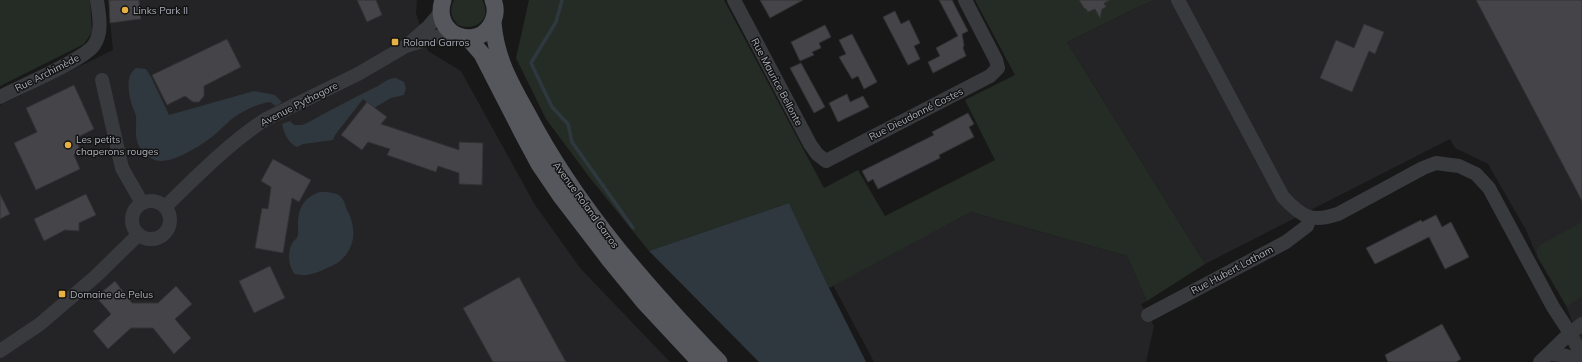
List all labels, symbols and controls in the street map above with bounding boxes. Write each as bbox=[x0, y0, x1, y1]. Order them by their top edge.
place label: Links Park II bbox=[133, 4, 188, 17]
marker: Links Park II bbox=[120, 5, 130, 15]
place label: Roland Garros bbox=[403, 36, 470, 49]
street label: Rue Maurice Bellonte bbox=[748, 36, 806, 128]
marker: Roland Garros bbox=[390, 37, 400, 47]
street label: Rue Archimède bbox=[13, 51, 81, 95]
street label: Avenue Pythagore bbox=[258, 79, 340, 129]
street label: Rue Dieudonné Costes bbox=[867, 85, 965, 143]
place label: Les petits chaperons rouges bbox=[76, 133, 158, 158]
marker: Les petits chaperons rouges bbox=[63, 140, 73, 150]
street label: Avenue Roland Garros bbox=[550, 159, 622, 251]
street label: Rue Hubert Latham bbox=[1189, 243, 1276, 297]
place label: Domaine de Pelus bbox=[70, 288, 153, 301]
marker: Domaine de Pelus bbox=[57, 289, 67, 299]

